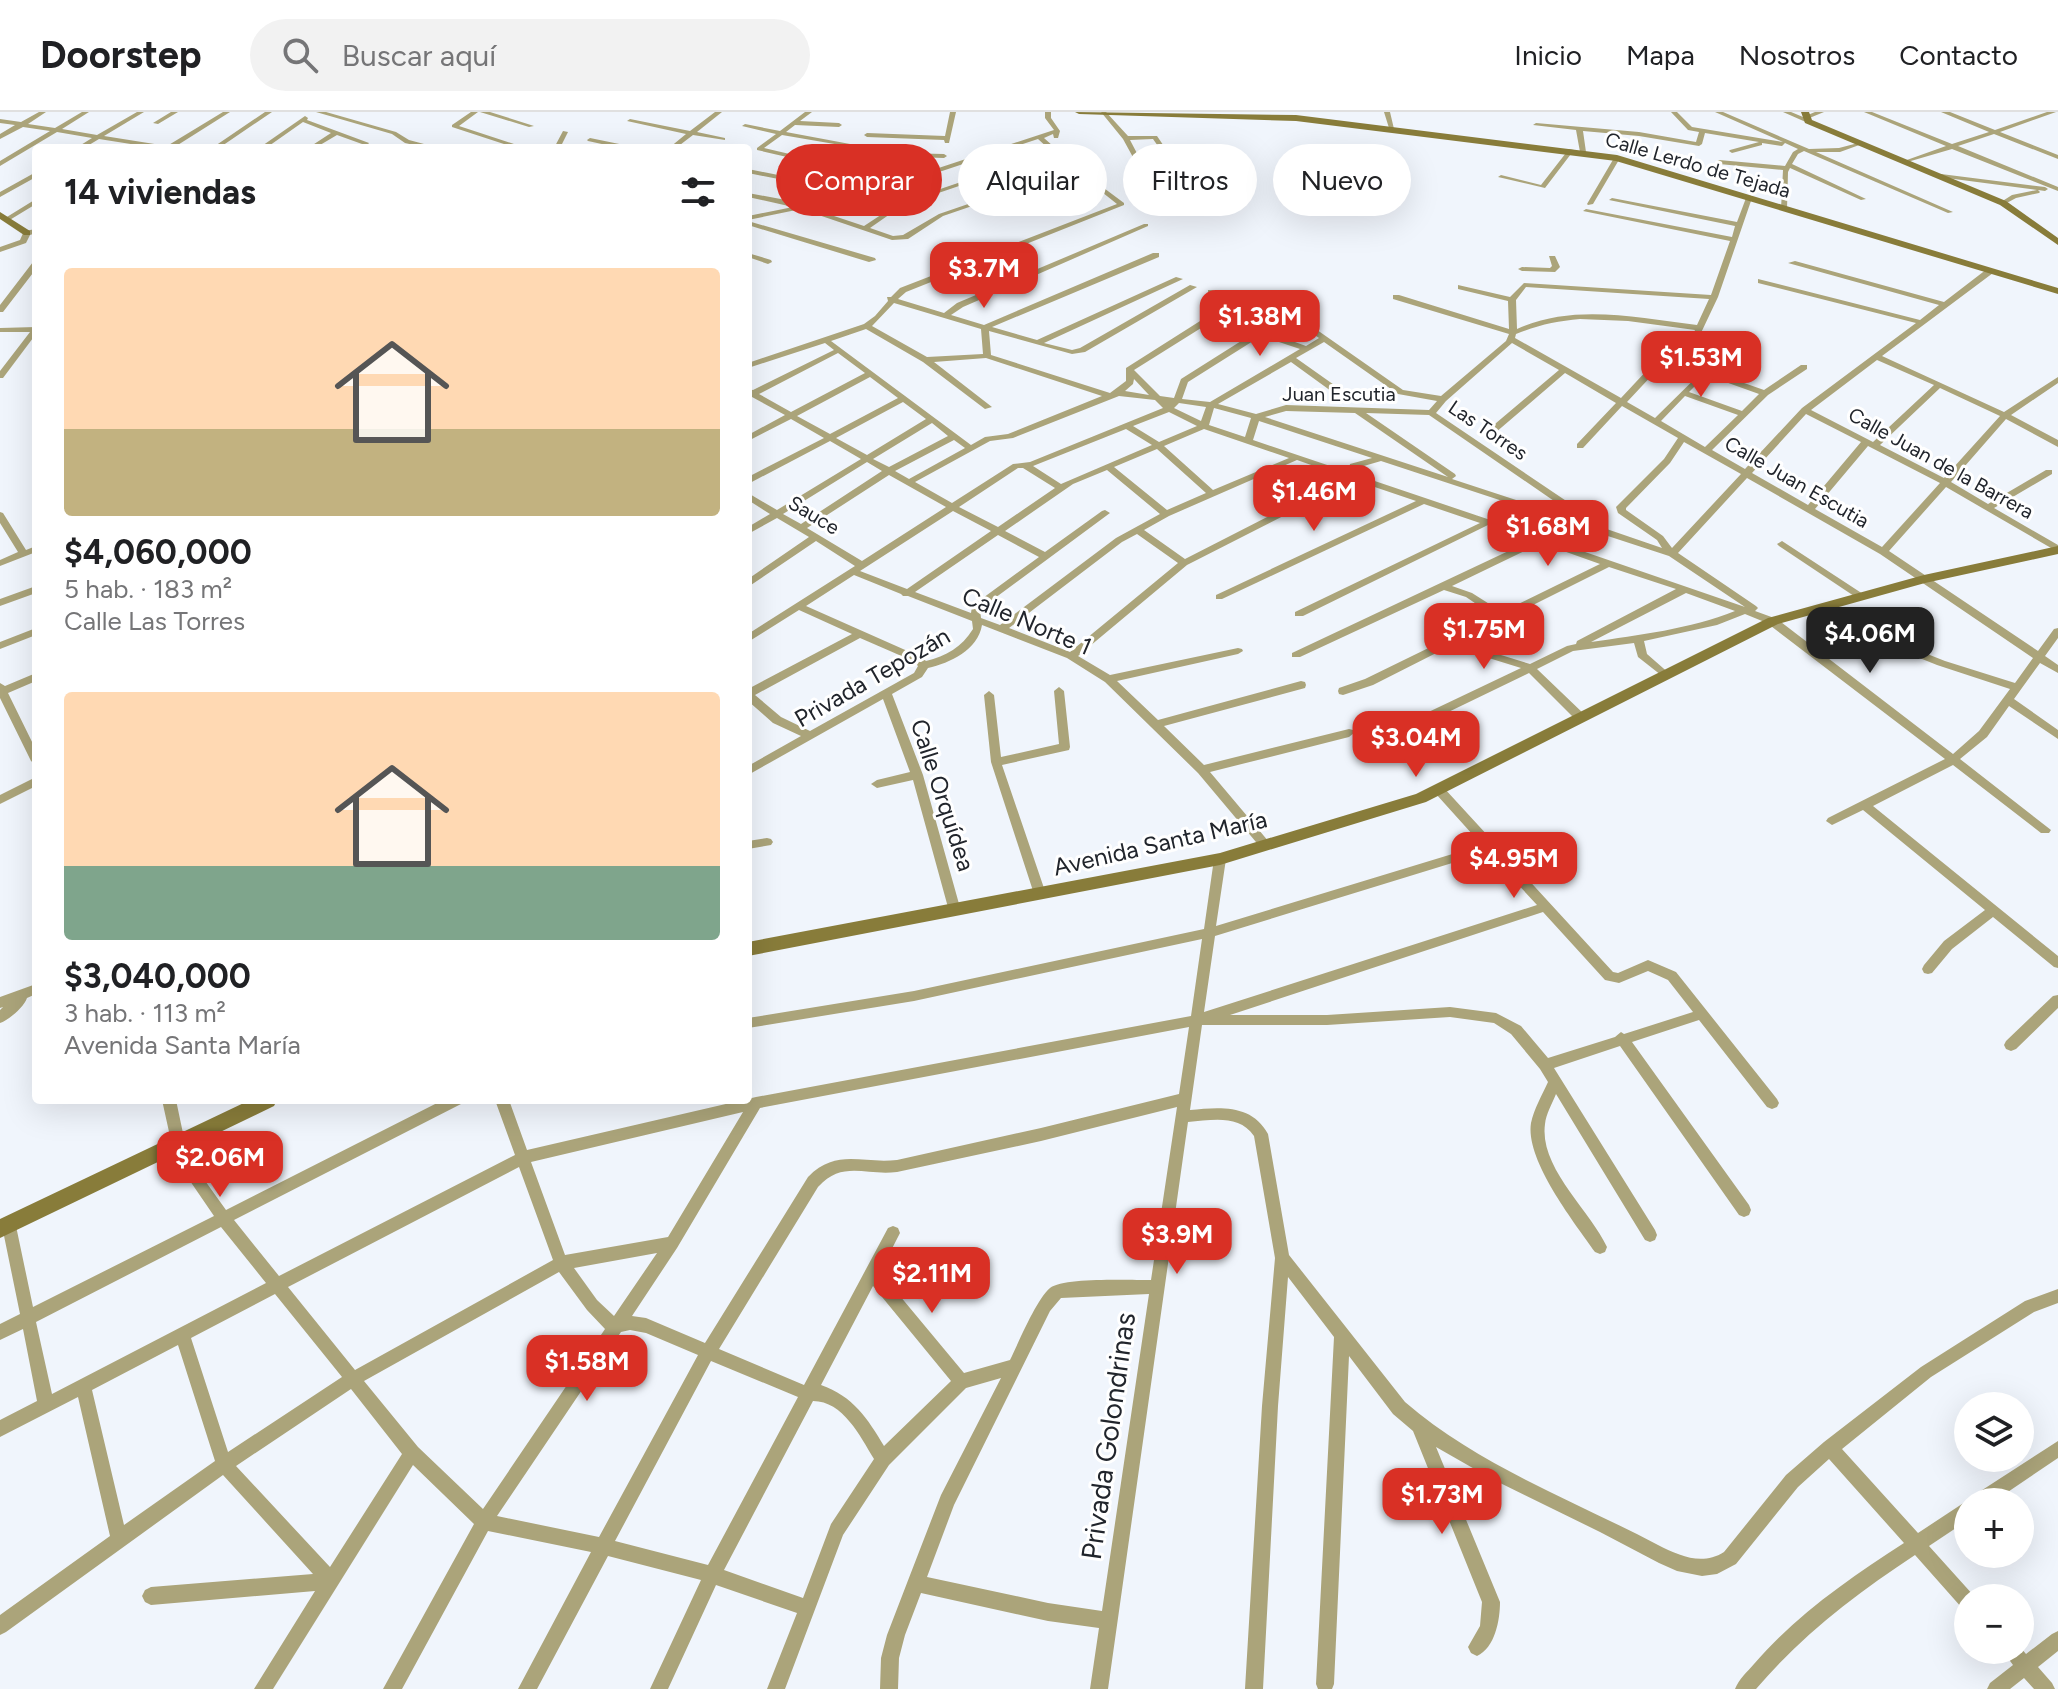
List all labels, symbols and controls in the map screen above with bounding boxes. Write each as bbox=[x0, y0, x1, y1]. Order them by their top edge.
search box bbox=[250, 19, 810, 91]
text: Doorstep bbox=[40, 32, 202, 78]
icon: search bbox=[278, 33, 322, 77]
text: Buscar aquí bbox=[342, 37, 496, 74]
text: Inicio bbox=[1514, 38, 1582, 72]
text: Mapa bbox=[1626, 38, 1695, 72]
text: Nosotros bbox=[1739, 38, 1855, 72]
text: Contacto bbox=[1899, 38, 2018, 72]
street label: Calle Lerdo de Tejada bbox=[1603, 127, 1793, 203]
chip: Comprar bbox=[776, 144, 942, 216]
chip: Alquilar bbox=[958, 144, 1107, 216]
chip: Filtros bbox=[1123, 144, 1257, 216]
chip: Nuevo bbox=[1273, 144, 1411, 216]
icon: filters bbox=[676, 170, 720, 214]
text: 14 viviendas bbox=[64, 172, 256, 213]
pin: $3.7M bbox=[928, 242, 1040, 310]
text: $3.7M bbox=[948, 252, 1020, 284]
pin: $1.38M bbox=[1195, 290, 1325, 358]
text: $1.38M bbox=[1218, 300, 1302, 332]
icon: home bbox=[320, 320, 464, 464]
pin: $1.53M bbox=[1636, 331, 1766, 399]
text: $1.53M bbox=[1659, 341, 1743, 373]
street label: Juan Escutia bbox=[1282, 382, 1396, 406]
street label: Las Torres bbox=[1444, 395, 1532, 465]
street label: Calle Juan de la Barrera bbox=[1844, 402, 2038, 524]
street label: Calle Juan Escutia bbox=[1721, 431, 1873, 533]
pin: $1.46M bbox=[1249, 465, 1379, 533]
text: $1.46M bbox=[1271, 475, 1357, 507]
street label: Sauce bbox=[784, 490, 844, 540]
pin: $1.68M bbox=[1483, 500, 1613, 568]
text: $1.68M bbox=[1505, 510, 1591, 542]
text: $4,060,000 bbox=[64, 532, 252, 573]
text: 5 hab. · 183 m² bbox=[64, 573, 232, 605]
street label: Calle Norte 1 bbox=[958, 581, 1096, 661]
pin: $1.75M bbox=[1419, 603, 1549, 671]
text: Calle Las Torres bbox=[64, 605, 245, 637]
pin: $4.06M bbox=[1805, 607, 1935, 675]
text: $1.75M bbox=[1442, 613, 1526, 645]
text: $4.06M bbox=[1824, 617, 1916, 649]
street label: Privada Tepozán bbox=[789, 621, 955, 733]
pin: $3.04M bbox=[1351, 711, 1481, 779]
street label: Calle Orquídea bbox=[905, 715, 981, 875]
text: $3.04M bbox=[1371, 721, 1461, 753]
icon: home bbox=[320, 744, 464, 888]
street label: Avenida Santa María bbox=[1050, 804, 1270, 882]
pin: $4.95M bbox=[1449, 832, 1579, 900]
text: $4.95M bbox=[1469, 842, 1559, 874]
text: $3,040,000 bbox=[64, 956, 251, 997]
text: 3 hab. · 113 m² bbox=[64, 997, 226, 1029]
text: Avenida Santa María bbox=[64, 1029, 301, 1061]
pin: $2.06M bbox=[155, 1131, 285, 1199]
text: $2.06M bbox=[175, 1141, 265, 1173]
pin: $3.9M bbox=[1121, 1208, 1233, 1276]
text: $3.9M bbox=[1141, 1218, 1213, 1250]
pin: $2.11M bbox=[867, 1247, 997, 1315]
text: $2.11M bbox=[892, 1257, 972, 1289]
street label: Privada Golondrinas bbox=[1074, 1310, 1142, 1562]
pin: $1.58M bbox=[522, 1335, 652, 1403]
text: $1.58M bbox=[544, 1345, 630, 1377]
map controls bbox=[1954, 1392, 2034, 1664]
button: layers bbox=[1954, 1392, 2034, 1472]
pin: $1.73M bbox=[1377, 1468, 1507, 1536]
text: $1.73M bbox=[1400, 1478, 1484, 1510]
button: + bbox=[1954, 1488, 2034, 1568]
button: − bbox=[1954, 1584, 2034, 1664]

